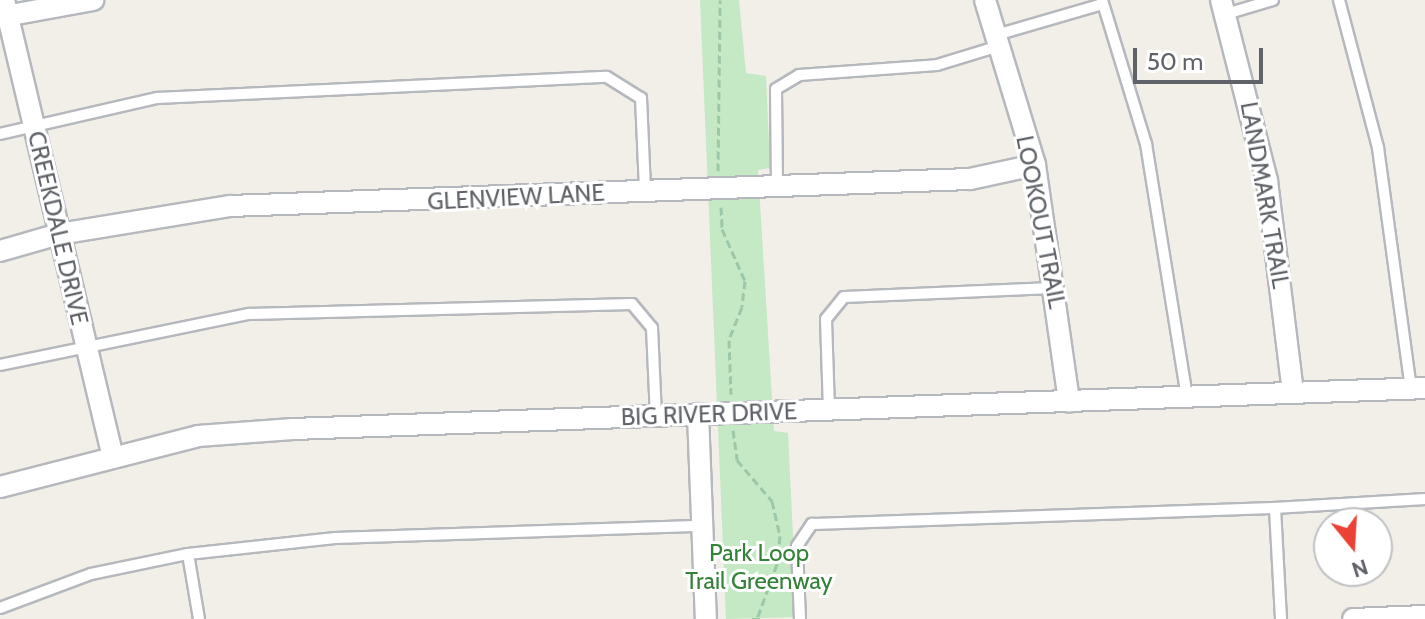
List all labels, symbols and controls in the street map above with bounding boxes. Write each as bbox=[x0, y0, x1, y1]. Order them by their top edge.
scale bar bbox=[1137, 32, 1267, 82]
text: 50 m bbox=[1147, 47, 1203, 76]
street label: LANDMARK TRAIL bbox=[1234, 99, 1296, 291]
street label: CREEKDALE DRIVE bbox=[22, 128, 94, 328]
street label: LOOKOUT TRAIL bbox=[1010, 133, 1072, 311]
street label: GLENVIEW LANE bbox=[427, 178, 605, 216]
street label: BIG RIVER DRIVE bbox=[620, 397, 798, 431]
north arrow bbox=[1313, 507, 1393, 587]
park label: Park Loop Trail Greenway bbox=[685, 539, 833, 595]
text: N bbox=[1348, 553, 1372, 584]

